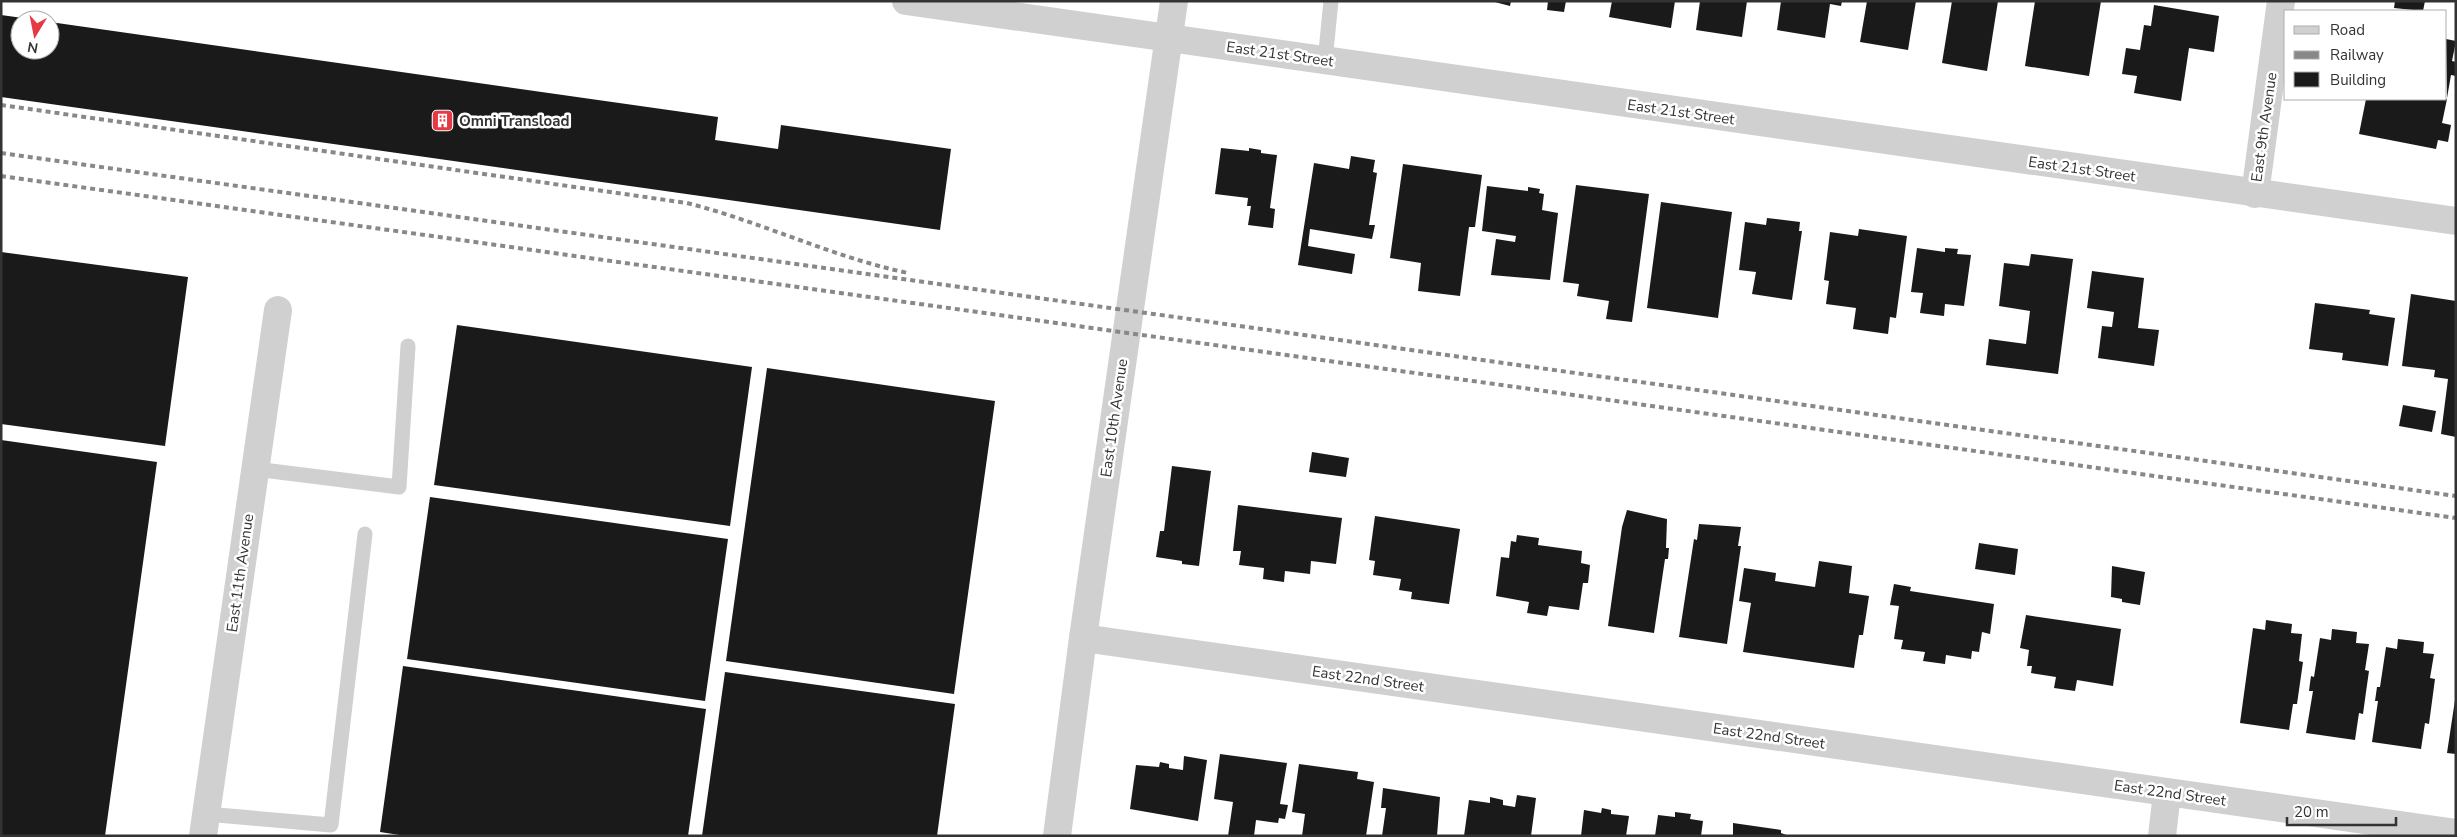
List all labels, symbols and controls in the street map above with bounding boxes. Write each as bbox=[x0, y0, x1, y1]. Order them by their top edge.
north arrow bbox=[10, 10, 60, 60]
legend bbox=[2284, 10, 2447, 100]
text: Road bbox=[2330, 20, 2365, 40]
text: N bbox=[26, 37, 40, 58]
street label: East 21st Street bbox=[1225, 37, 1336, 72]
text: Railway bbox=[2330, 45, 2384, 65]
text: Building bbox=[2330, 70, 2386, 90]
street label: East 9th Avenue bbox=[2246, 71, 2282, 183]
street label: East 21st Street bbox=[1626, 95, 1737, 130]
building icon: Omni Transload bbox=[431, 109, 455, 133]
place label: Omni Transload bbox=[459, 111, 569, 131]
street label: East 21st Street bbox=[2027, 152, 2138, 187]
street label: East 10th Avenue bbox=[1096, 357, 1132, 479]
street label: East 11th Avenue bbox=[222, 512, 258, 634]
street label: East 22nd Street bbox=[1311, 661, 1426, 697]
street label: East 22nd Street bbox=[1712, 718, 1827, 754]
street label: East 22nd Street bbox=[2113, 775, 2228, 811]
scale bar bbox=[2287, 794, 2396, 826]
text: 20 m bbox=[2294, 802, 2329, 822]

